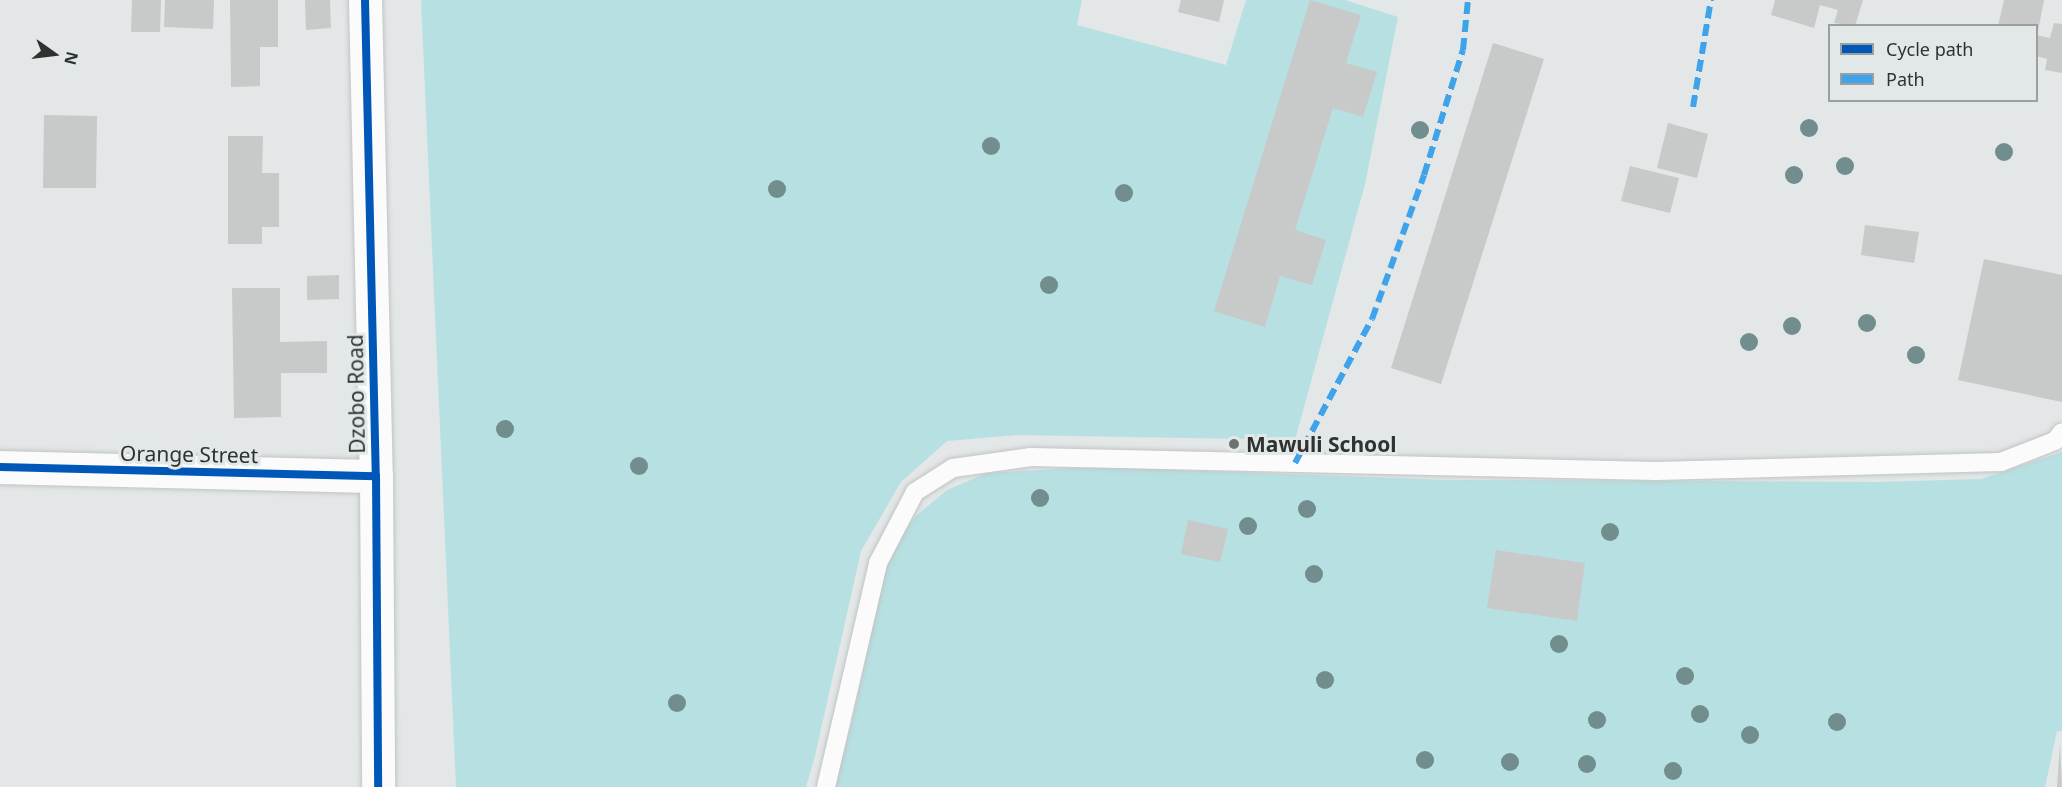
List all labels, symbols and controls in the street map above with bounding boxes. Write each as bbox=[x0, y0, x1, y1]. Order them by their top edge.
north arrow bbox=[24, 24, 84, 84]
legend bbox=[1828, 24, 2038, 102]
text: Cycle path bbox=[1886, 37, 1973, 61]
text: N bbox=[59, 49, 84, 67]
text: Path bbox=[1886, 67, 1925, 91]
street label: Dzobo Road bbox=[342, 334, 370, 454]
place label: Mawuli School bbox=[1246, 431, 1397, 457]
marker: Mawuli School bbox=[1227, 437, 1241, 451]
street label: Orange Street bbox=[120, 440, 258, 468]

